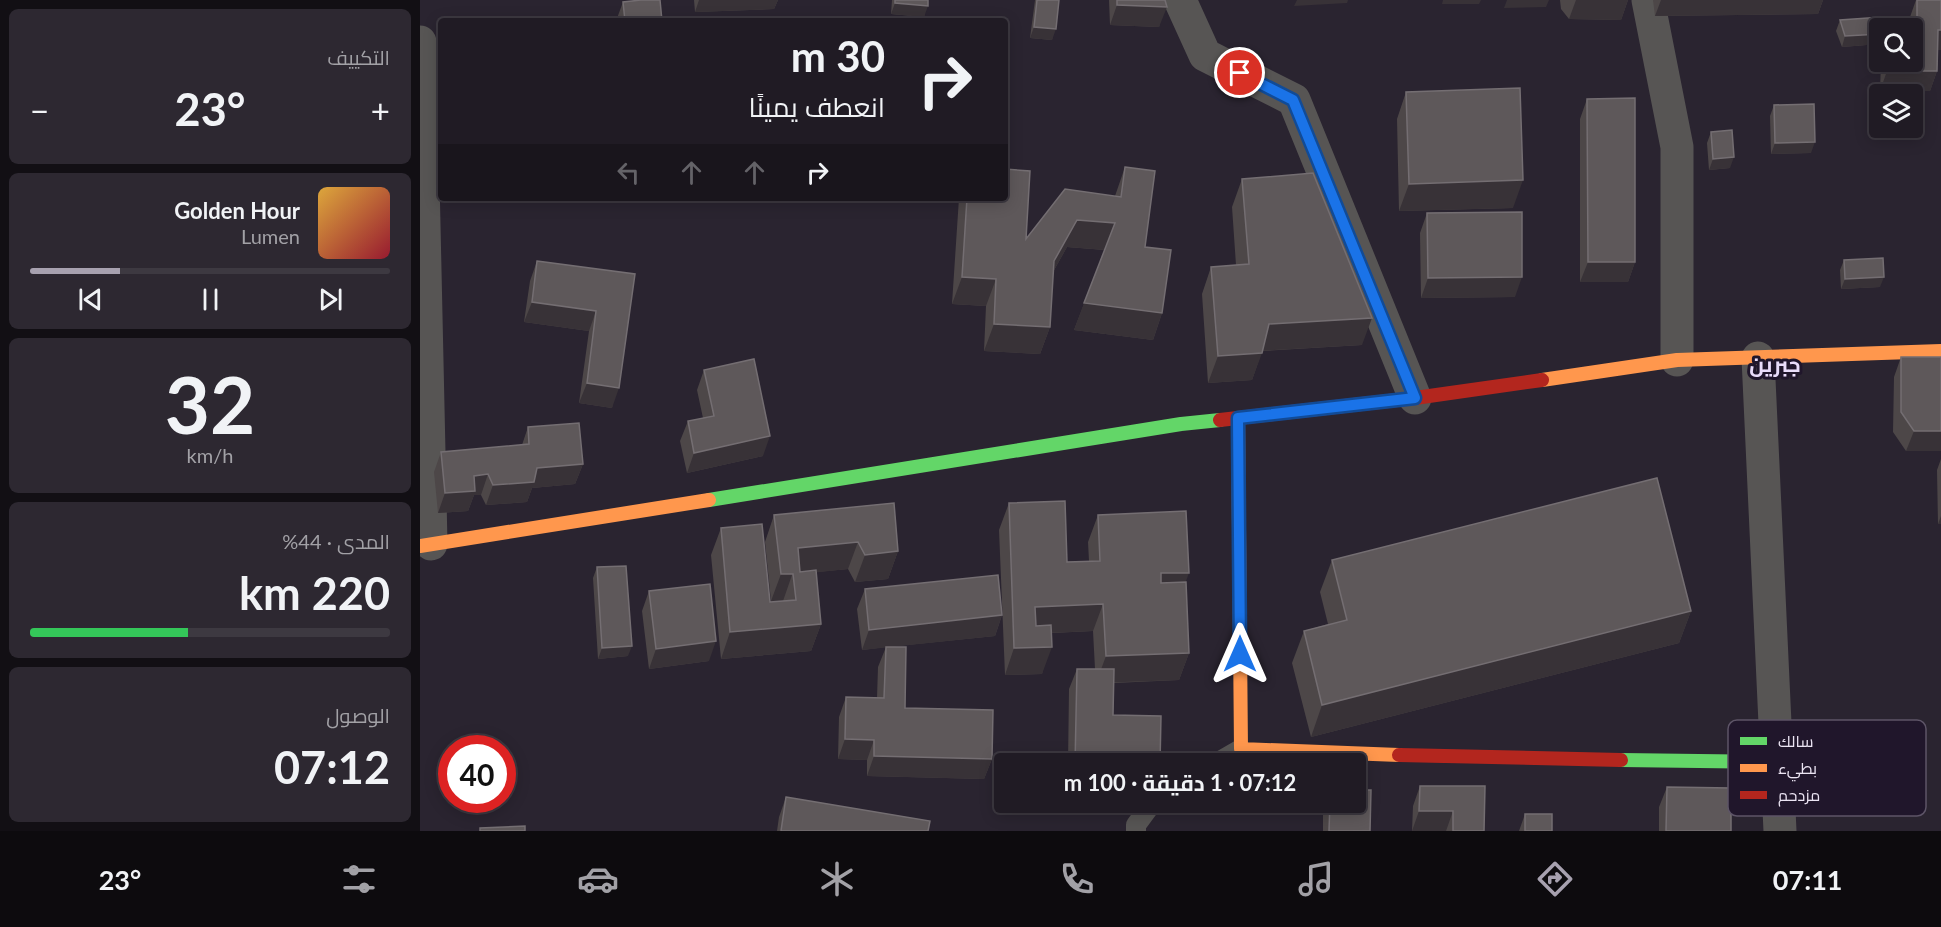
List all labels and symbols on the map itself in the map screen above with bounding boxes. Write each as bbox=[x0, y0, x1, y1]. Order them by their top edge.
pin bbox=[1214, 47, 1265, 98]
district label: جبرين bbox=[1749, 351, 1801, 377]
position arrow bbox=[1208, 622, 1272, 686]
legend bbox=[1728, 720, 1926, 816]
text: سالك bbox=[1778, 731, 1813, 750]
speed limit sign: 40 bbox=[438, 735, 516, 813]
text: بطيء bbox=[1778, 758, 1817, 782]
text: مزدحم bbox=[1778, 785, 1820, 807]

